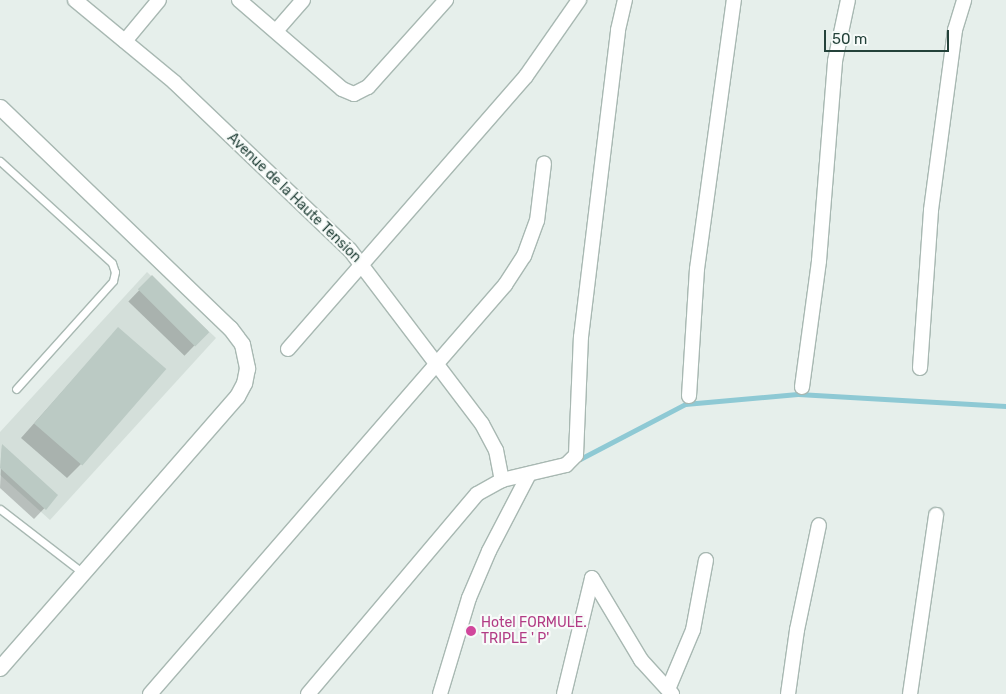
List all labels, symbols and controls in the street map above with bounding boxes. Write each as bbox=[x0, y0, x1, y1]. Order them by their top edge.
scale bar bbox=[826, 20, 951, 52]
text: 50 m bbox=[832, 30, 867, 48]
street label: Avenue de la Haute Tension bbox=[224, 130, 364, 266]
place label: Hotel FORMULE. TRIPLE ' P' bbox=[481, 615, 587, 648]
marker: Hotel FORMULE. TRIPLE ' P' bbox=[465, 625, 477, 637]

